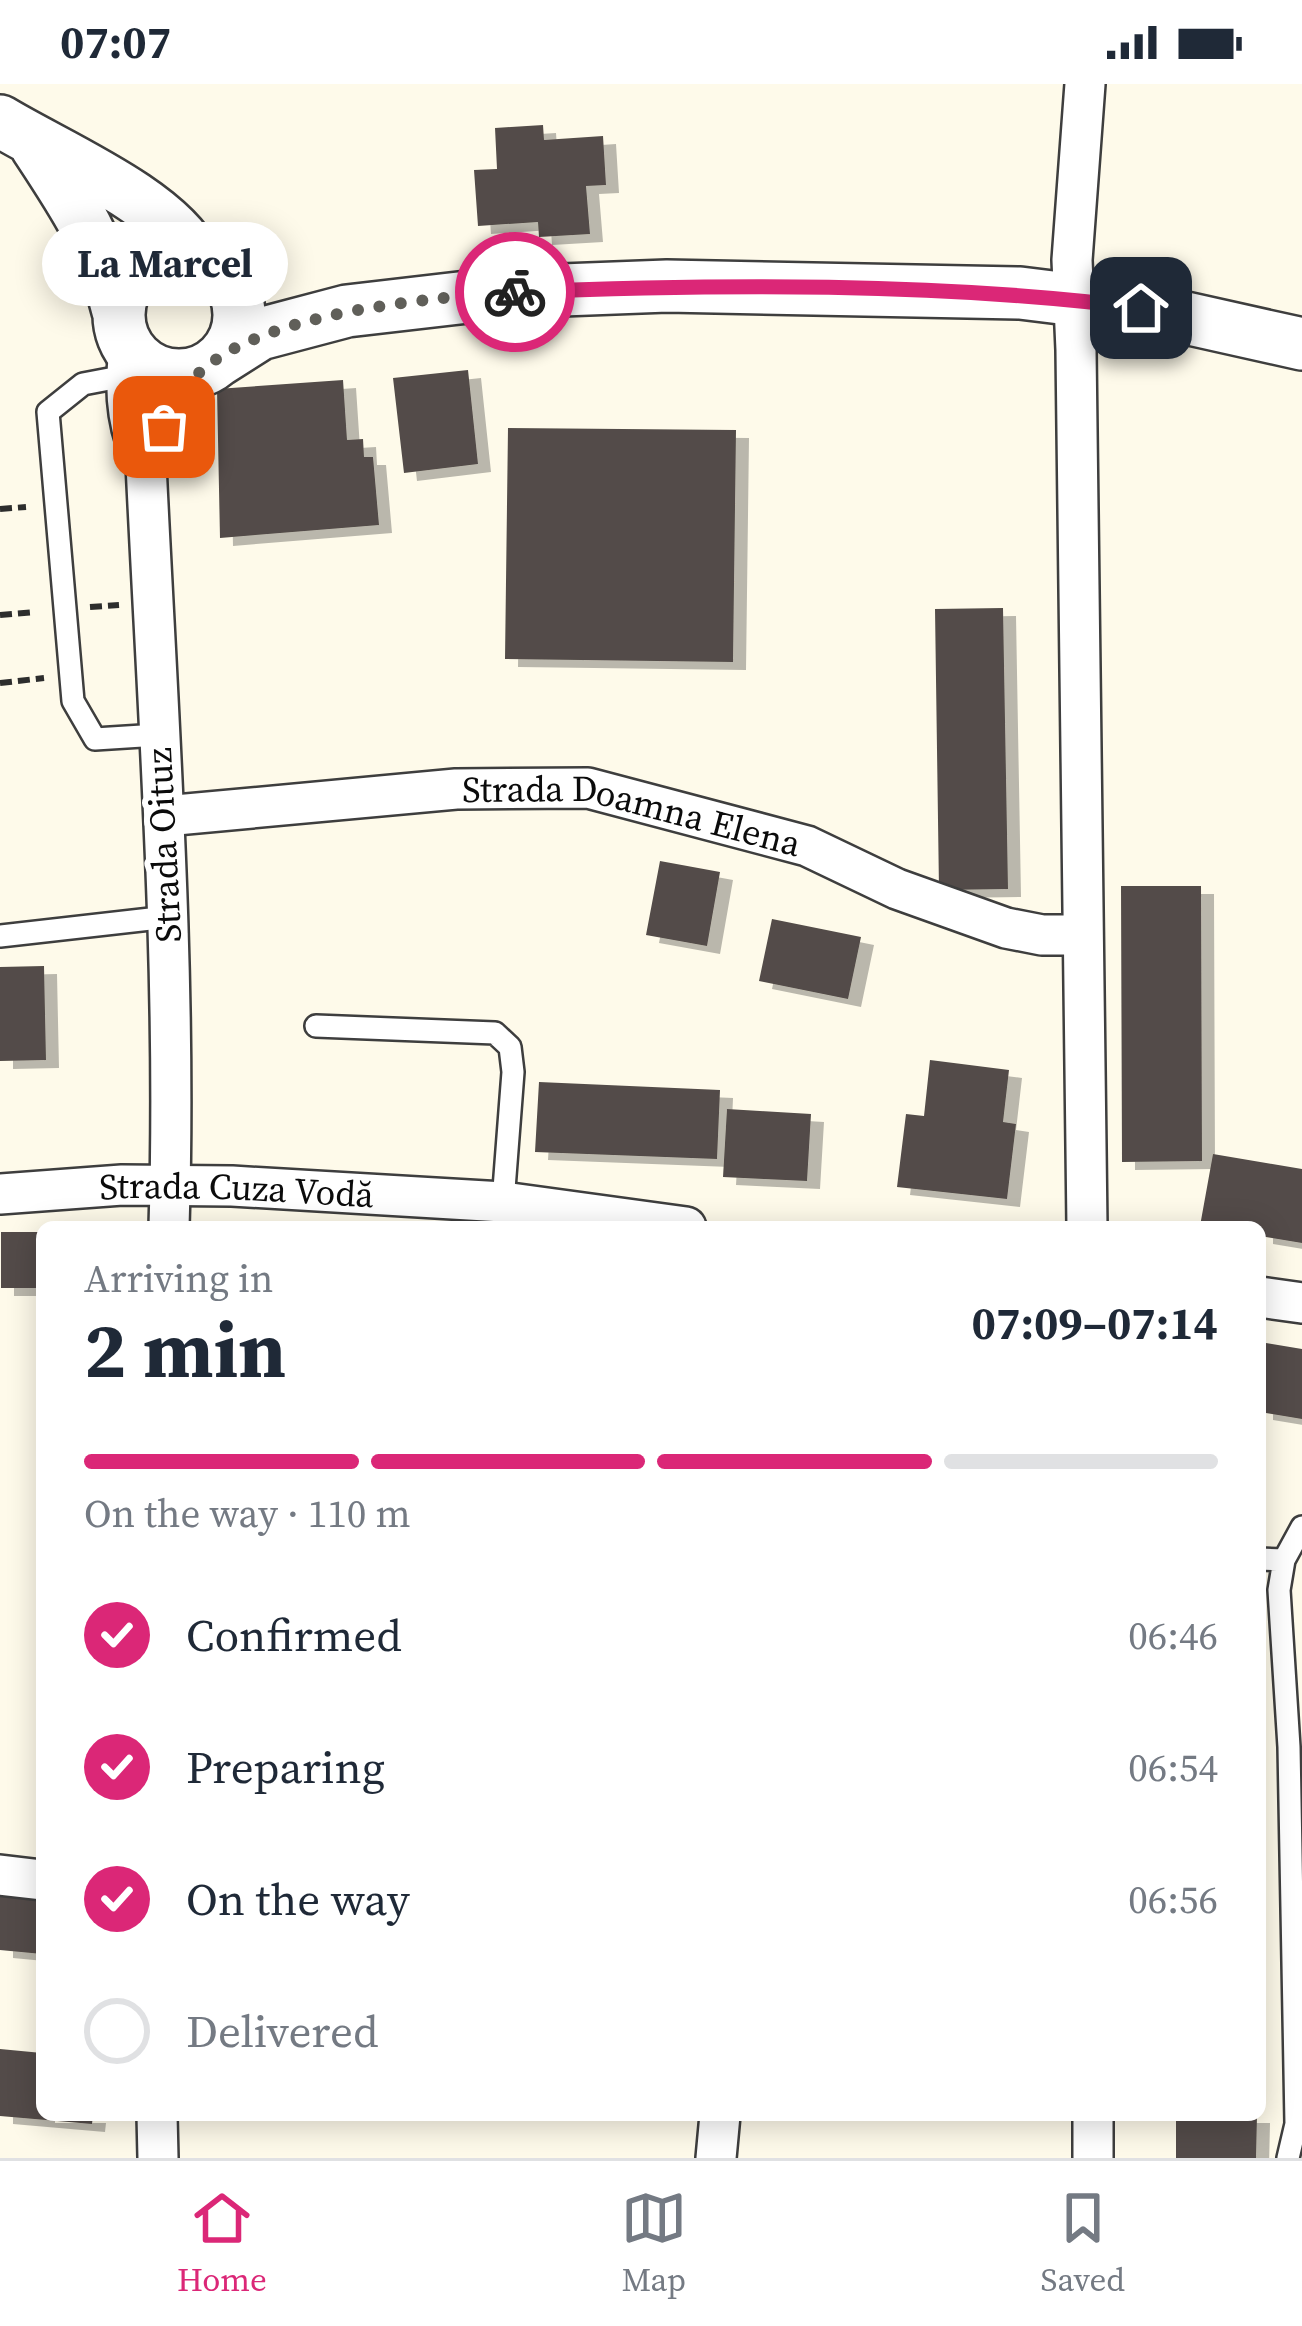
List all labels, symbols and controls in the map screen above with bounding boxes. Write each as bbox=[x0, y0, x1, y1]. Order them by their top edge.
text: 07:07 bbox=[60, 11, 171, 73]
callout: La Marcel bbox=[41, 223, 287, 307]
courier bbox=[455, 232, 575, 352]
text: La Marcel bbox=[77, 237, 253, 290]
pin bbox=[1090, 257, 1192, 359]
icon: bike bbox=[482, 259, 548, 325]
icon: home bbox=[1108, 275, 1174, 341]
pin bbox=[113, 376, 215, 478]
icon: bag bbox=[131, 394, 197, 460]
street label: Strada Oituz bbox=[134, 746, 193, 944]
street label: Strada Doamna Elena bbox=[462, 764, 807, 868]
street label: Strada Cuza Vodă bbox=[97, 1161, 376, 1219]
text: Arriving in bbox=[84, 1252, 273, 1305]
text: 07:09–07:14 bbox=[972, 1292, 1218, 1354]
text: 2 min bbox=[84, 1296, 286, 1403]
text: On the way · 110 m bbox=[84, 1487, 411, 1540]
icon: check bbox=[84, 1602, 150, 1668]
text: Confirmed bbox=[186, 1604, 402, 1666]
text: 06:46 bbox=[1128, 1609, 1218, 1662]
icon: check bbox=[84, 1734, 150, 1800]
text: Preparing bbox=[186, 1736, 385, 1798]
text: 06:54 bbox=[1128, 1741, 1218, 1794]
icon: check bbox=[84, 1866, 150, 1932]
text: On the way bbox=[186, 1868, 410, 1930]
text: 06:56 bbox=[1128, 1873, 1218, 1926]
text: Delivered bbox=[186, 2000, 378, 2062]
tab: Home bbox=[177, 2185, 267, 2302]
tab: Map bbox=[621, 2185, 687, 2302]
tab: Saved bbox=[1040, 2185, 1125, 2302]

